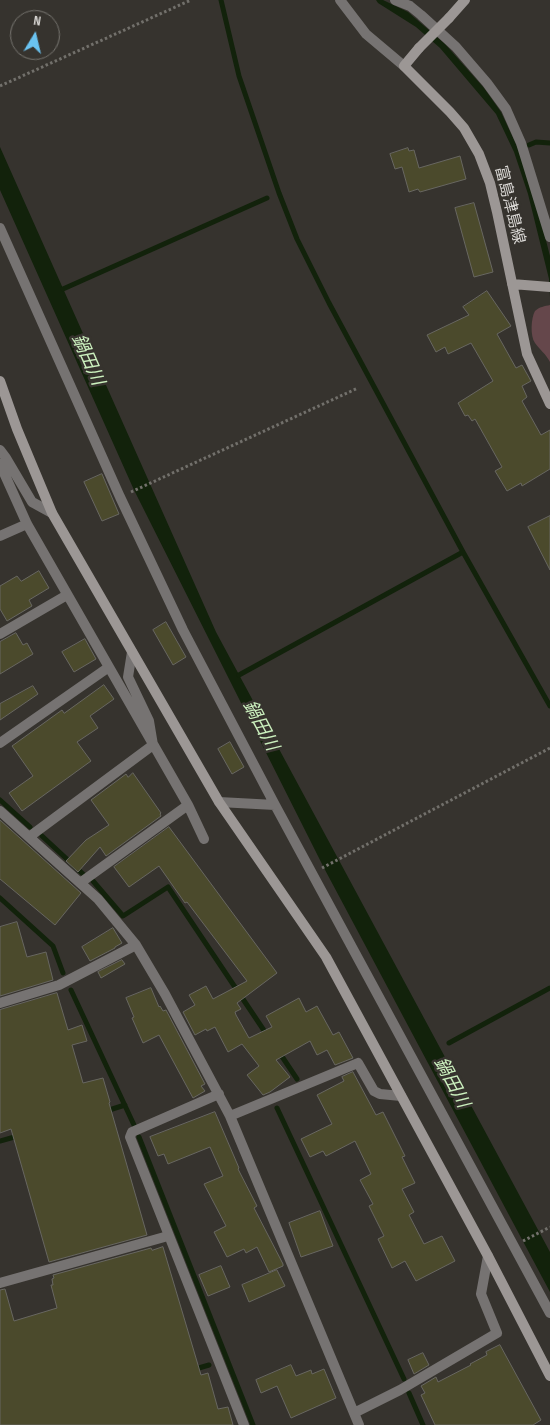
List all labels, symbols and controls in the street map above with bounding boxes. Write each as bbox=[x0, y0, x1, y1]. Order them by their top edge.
north arrow bbox=[10, 10, 60, 60]
text: N bbox=[32, 12, 42, 30]
street label: 富島津島線 bbox=[490, 164, 528, 246]
water label: 鍋田川 bbox=[66, 331, 108, 389]
water label: 鍋田川 bbox=[238, 697, 282, 755]
water label: 鍋田川 bbox=[429, 1054, 473, 1112]

